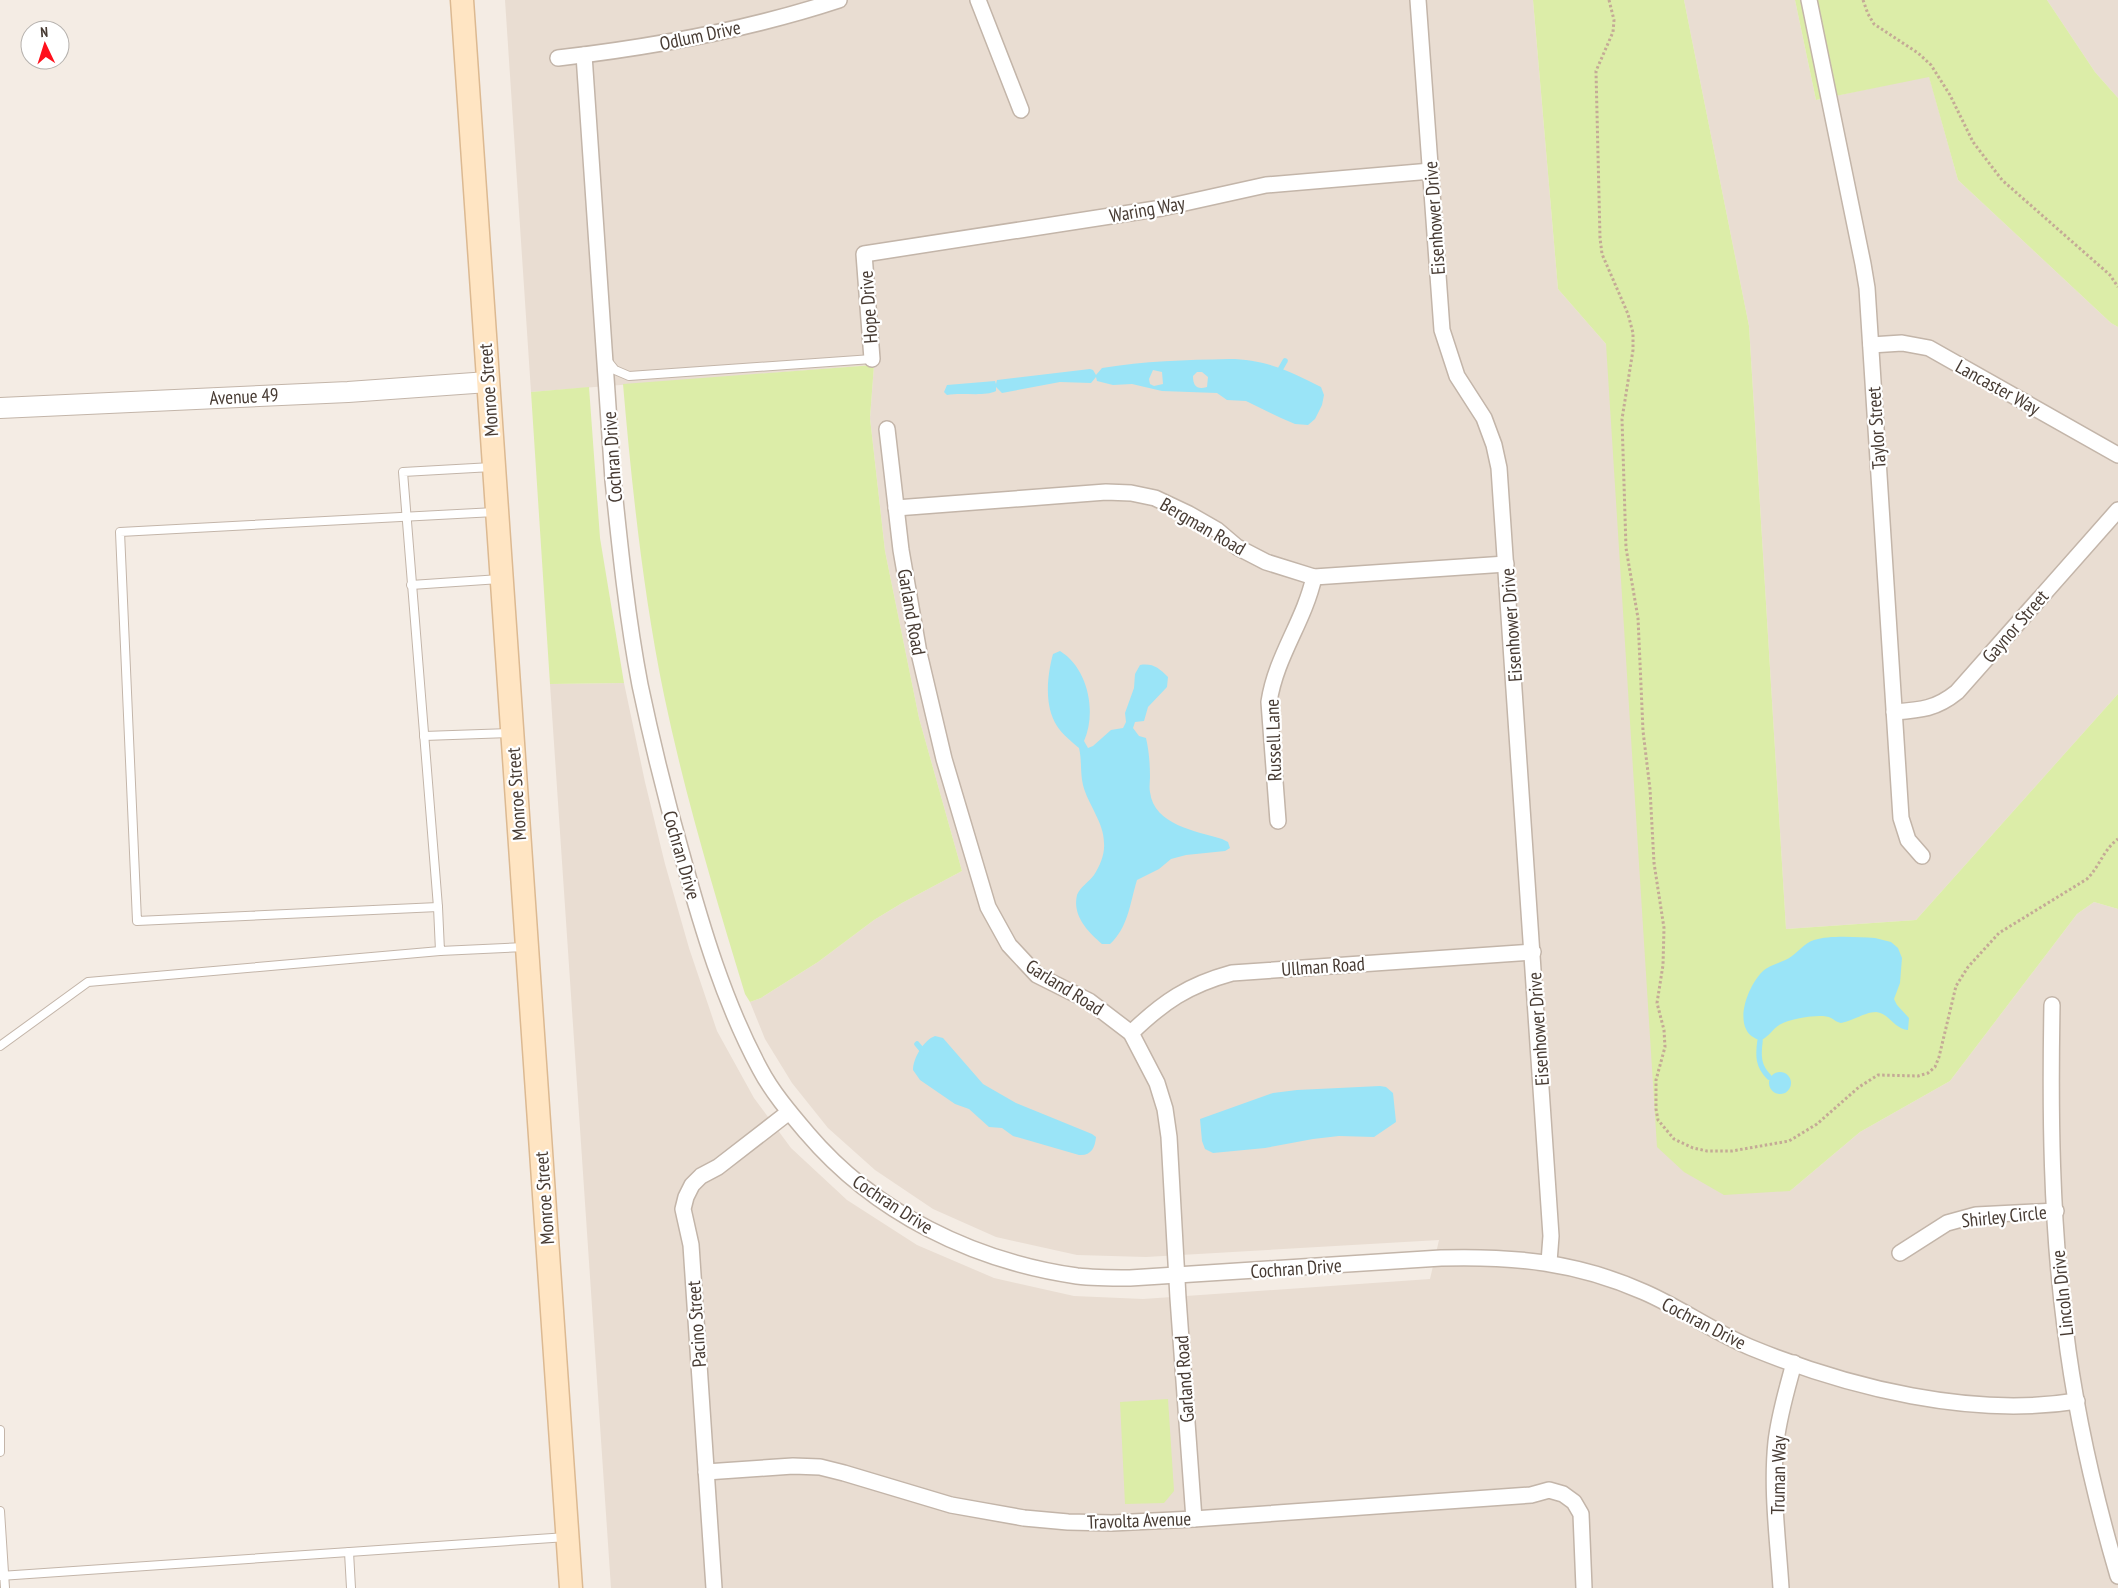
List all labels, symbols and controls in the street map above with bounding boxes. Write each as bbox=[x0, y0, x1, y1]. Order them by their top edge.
street label: Odlum Drive bbox=[657, 15, 743, 55]
north arrow bbox=[20, 20, 70, 70]
text: N bbox=[40, 23, 48, 41]
street label: Eisenhower Drive bbox=[1418, 160, 1450, 276]
street label: Waring Way bbox=[1107, 190, 1187, 227]
street label: Hope Drive bbox=[853, 270, 883, 344]
street label: Monroe Street bbox=[473, 342, 503, 437]
street label: Lancaster Way bbox=[1951, 354, 2045, 420]
street label: Avenue 49 bbox=[209, 382, 279, 410]
street label: Taylor Street bbox=[1861, 385, 1891, 470]
street label: Cochran Drive bbox=[597, 411, 627, 503]
street label: Bergman Road bbox=[1156, 492, 1250, 560]
street label: Garland Road bbox=[893, 567, 931, 657]
street label: Eisenhower Drive bbox=[1495, 567, 1527, 683]
street label: Gaynor Street bbox=[1977, 584, 2054, 668]
street label: Russell Lane bbox=[1260, 698, 1286, 782]
street label: Monroe Street bbox=[501, 746, 531, 841]
street label: Cochran Drive bbox=[658, 808, 706, 902]
street label: Ullman Road bbox=[1281, 951, 1365, 981]
street label: Garland Road bbox=[1022, 954, 1108, 1020]
street label: Eisenhower Drive bbox=[1522, 971, 1554, 1087]
street label: Monroe Street bbox=[529, 1150, 559, 1245]
street label: Cochran Drive bbox=[848, 1169, 938, 1239]
street label: Shirley Circle bbox=[1960, 1200, 2048, 1232]
street label: Lincoln Drive bbox=[2046, 1249, 2078, 1337]
street label: Cochran Drive bbox=[1250, 1253, 1342, 1283]
street label: Pacino Street bbox=[681, 1279, 711, 1368]
street label: Cochran Drive bbox=[1658, 1292, 1750, 1354]
street label: Garland Road bbox=[1169, 1335, 1199, 1423]
street label: Truman Way bbox=[1765, 1434, 1791, 1515]
street label: Travolta Avenue bbox=[1087, 1506, 1192, 1534]

